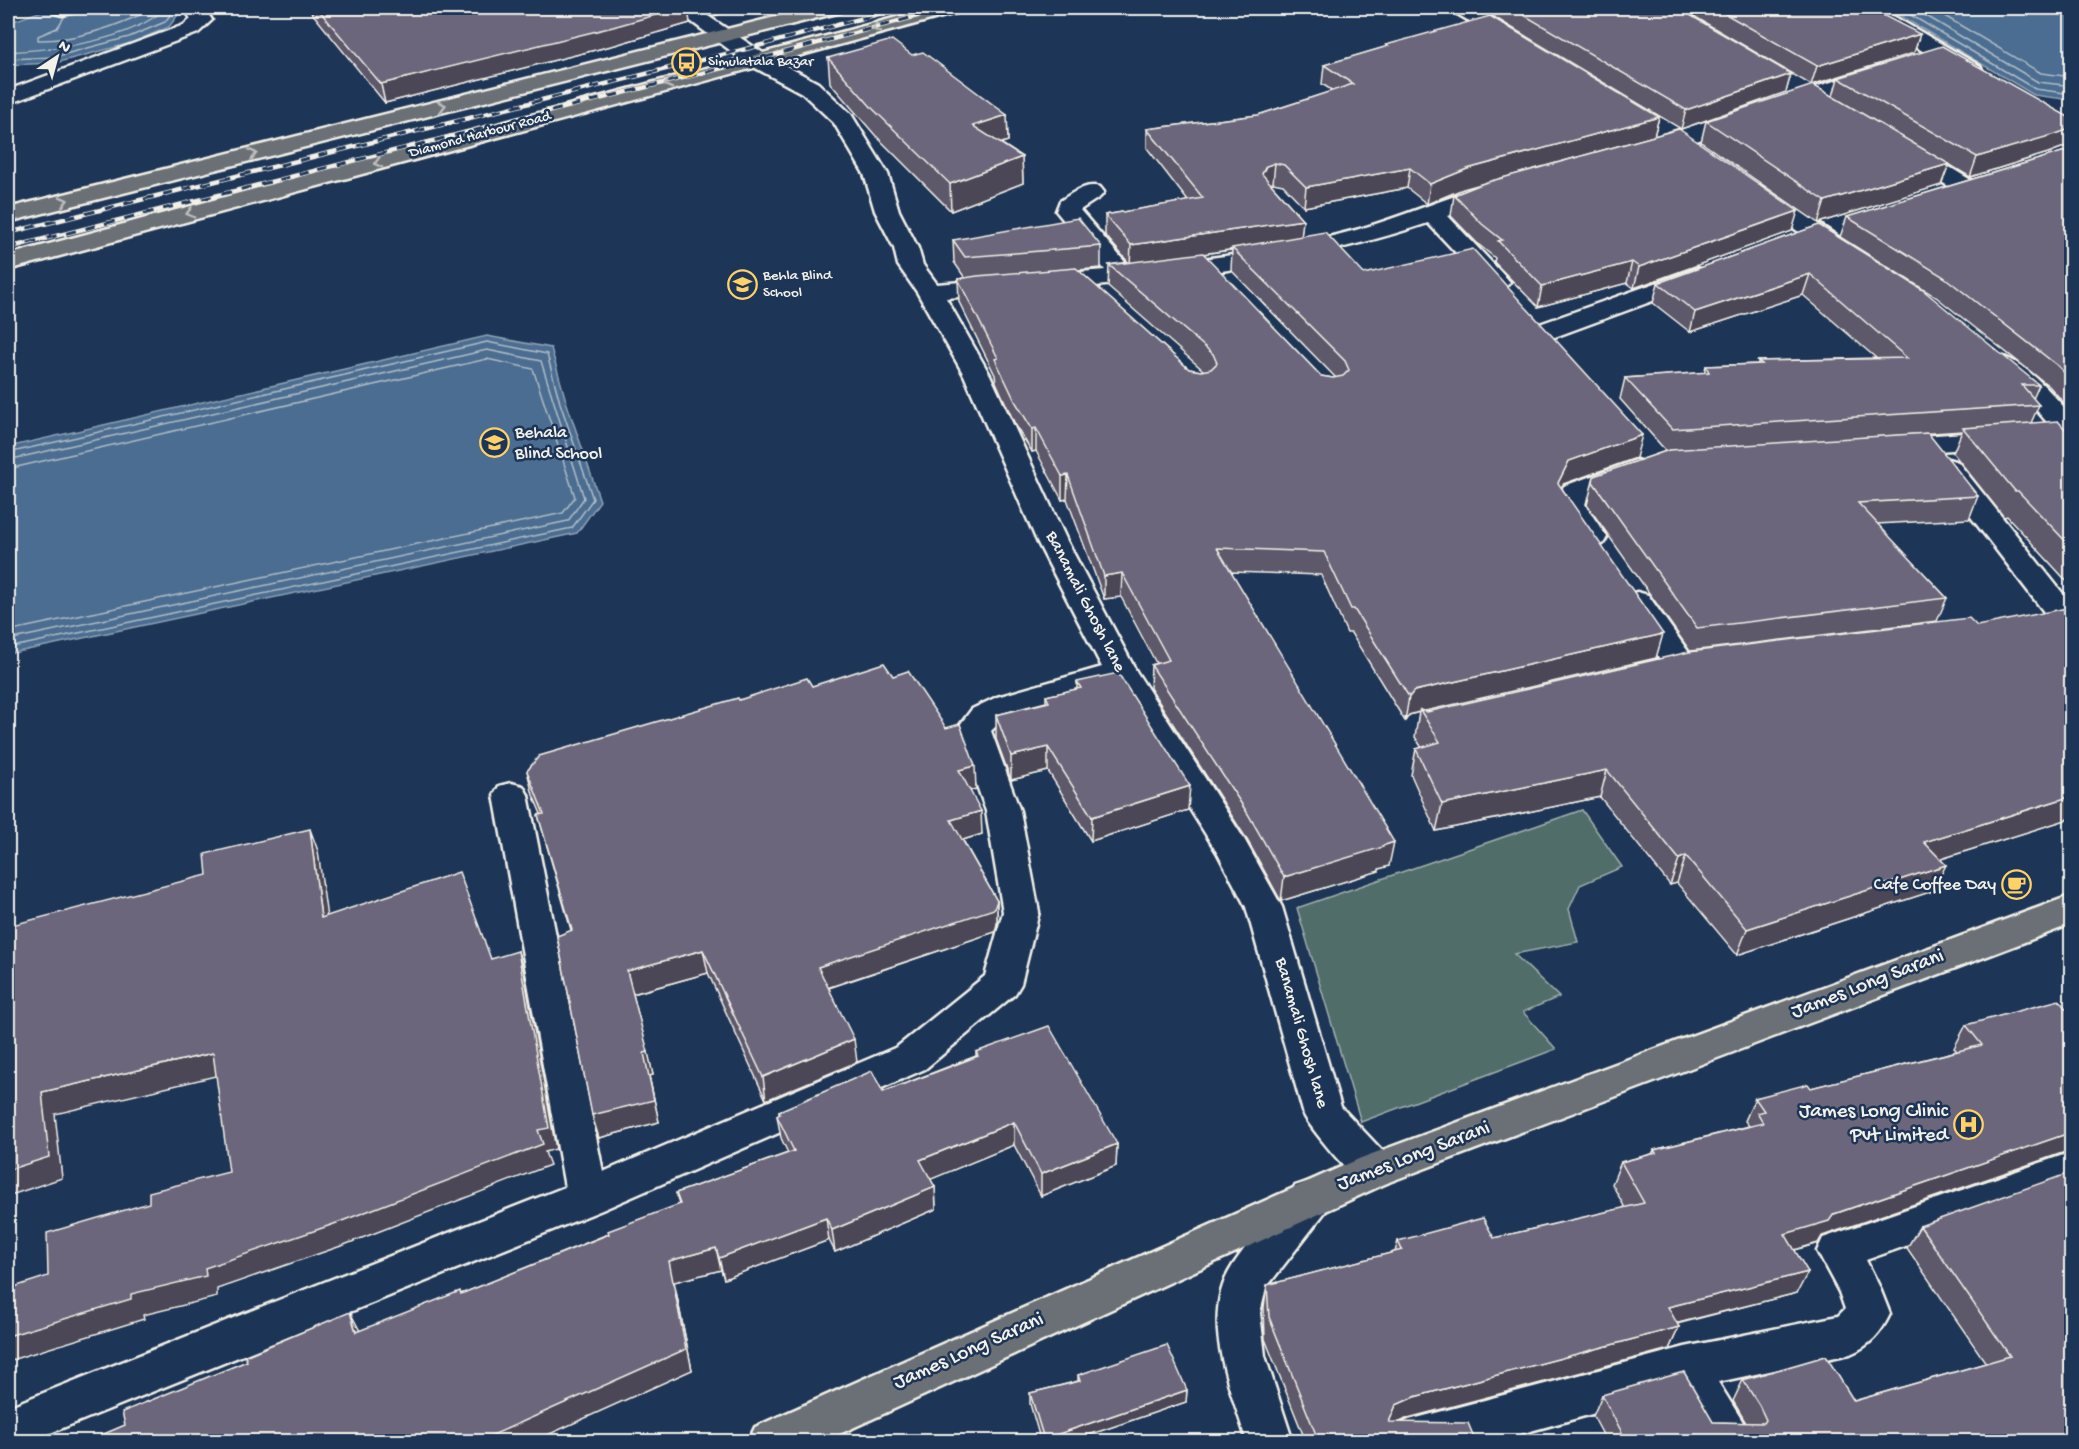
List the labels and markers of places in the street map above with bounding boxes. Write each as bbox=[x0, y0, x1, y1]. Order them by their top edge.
bus stop icon: Simulatala Bazar bbox=[671, 46, 703, 78]
place label: Simulatala Bazar bbox=[708, 53, 815, 71]
place label: Behla Blind School bbox=[762, 267, 833, 302]
school or university icon: Behla Blind School bbox=[726, 269, 758, 301]
place label: Behala Blind School bbox=[514, 423, 602, 465]
school or university icon: Behala Blind School bbox=[478, 427, 510, 459]
cafe icon: Cafe Coffee Day bbox=[2001, 869, 2033, 901]
place label: Cafe Coffee Day bbox=[1874, 875, 1996, 896]
place label: James Long Clinic Pvt Limited bbox=[1799, 1100, 1950, 1149]
hospital icon: James Long Clinic Pvt Limited bbox=[1953, 1108, 1985, 1140]

